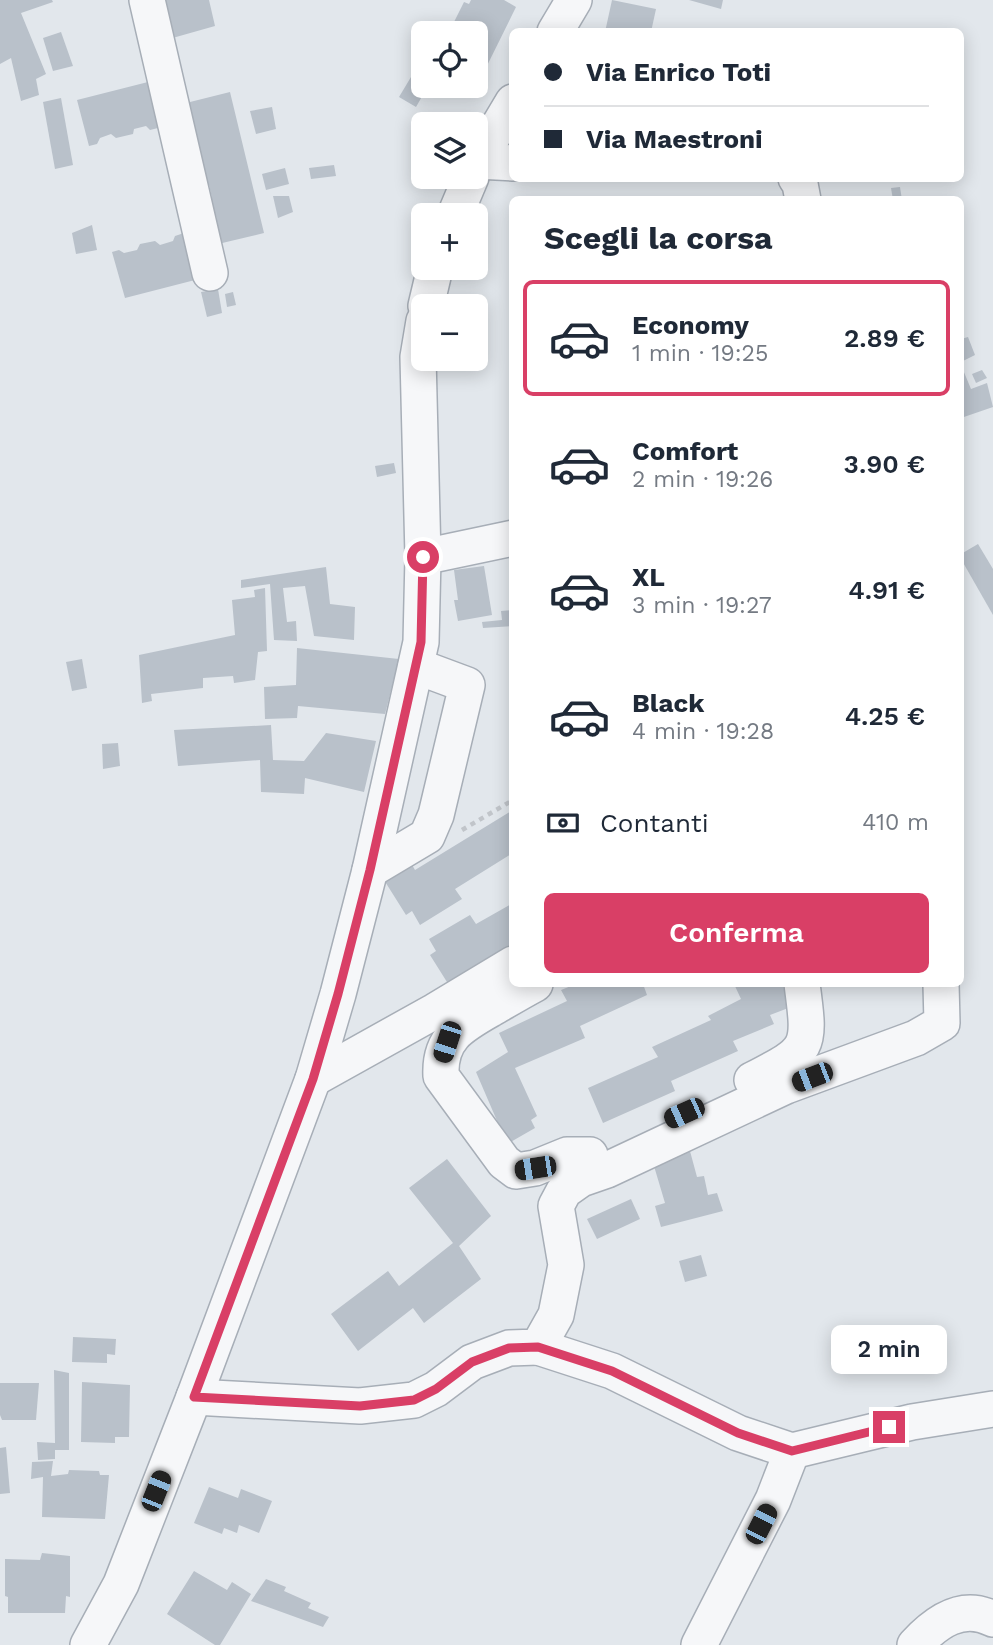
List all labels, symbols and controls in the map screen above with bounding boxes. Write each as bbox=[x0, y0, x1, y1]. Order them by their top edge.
map controls bbox=[411, 21, 488, 371]
button: locate bbox=[411, 21, 488, 98]
text: Via Enrico Toti bbox=[586, 57, 771, 87]
button: layers bbox=[411, 112, 488, 189]
text: Via Maestroni bbox=[586, 124, 763, 154]
button: + bbox=[411, 203, 488, 280]
text: Scegli la corsa bbox=[544, 219, 773, 257]
button: − bbox=[411, 294, 488, 371]
icon: car bbox=[548, 307, 611, 370]
text: Economy bbox=[632, 310, 749, 340]
text: 2.89 € bbox=[844, 323, 925, 353]
text: 1 min · 19:25 bbox=[632, 340, 768, 367]
icon: car bbox=[548, 433, 611, 496]
text: Comfort bbox=[632, 436, 738, 466]
text: 3.90 € bbox=[844, 449, 925, 479]
text: 2 min · 19:26 bbox=[632, 466, 773, 493]
route start bbox=[407, 541, 439, 573]
icon: car bbox=[548, 559, 611, 622]
text: XL bbox=[632, 562, 665, 592]
text: 4.91 € bbox=[848, 575, 925, 605]
text: 3 min · 19:27 bbox=[632, 592, 772, 619]
icon: car bbox=[548, 685, 611, 748]
text: Black bbox=[632, 688, 704, 718]
text: 4.25 € bbox=[845, 701, 925, 731]
text: 4 min · 19:28 bbox=[632, 718, 774, 745]
icon: cash bbox=[544, 804, 582, 842]
text: Contanti bbox=[600, 808, 709, 838]
text: 410 m bbox=[862, 809, 929, 836]
button: Conferma bbox=[544, 893, 929, 973]
car bbox=[431, 1019, 464, 1065]
car bbox=[789, 1060, 836, 1094]
car bbox=[661, 1095, 708, 1131]
car bbox=[513, 1154, 558, 1182]
callout: 2 min bbox=[831, 1326, 947, 1374]
text: 2 min bbox=[857, 1336, 921, 1363]
route end bbox=[873, 1411, 905, 1443]
car bbox=[139, 1468, 174, 1514]
car bbox=[743, 1501, 780, 1547]

